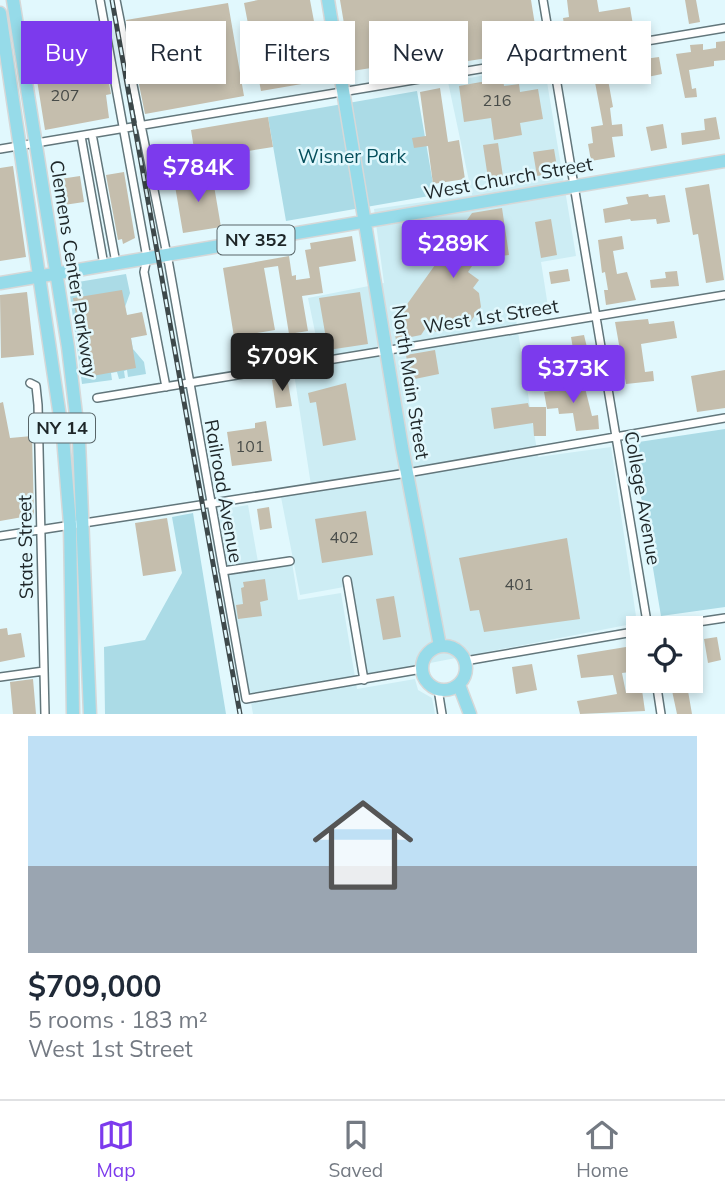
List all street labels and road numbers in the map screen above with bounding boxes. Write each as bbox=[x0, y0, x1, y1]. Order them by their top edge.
street label: West Church Street bbox=[422, 151, 595, 205]
street label: Clemens Center Parkway bbox=[45, 158, 103, 380]
road number: NY 352 bbox=[218, 226, 294, 254]
street label: West 1st Street bbox=[422, 293, 560, 339]
street label: North Main Street bbox=[387, 303, 435, 461]
road number: NY 14 bbox=[29, 414, 95, 442]
street label: Railroad Avenue bbox=[200, 417, 248, 565]
street label: College Avenue bbox=[619, 429, 667, 567]
street label: State Street bbox=[12, 494, 38, 599]

